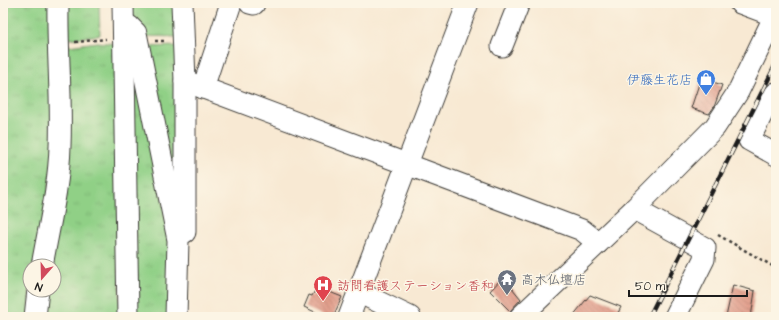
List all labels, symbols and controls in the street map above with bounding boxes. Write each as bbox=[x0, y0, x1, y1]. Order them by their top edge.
shop icon: 伊藤生花店 bbox=[695, 68, 717, 96]
place label: 伊藤生花店 bbox=[627, 71, 692, 89]
north arrow bbox=[22, 258, 62, 298]
temple icon: 高木仏壇店 bbox=[496, 268, 518, 296]
place label: 高木仏壇店 bbox=[521, 271, 586, 289]
scale bar bbox=[629, 272, 747, 298]
hospital icon: 訪問看護ステーション香和 bbox=[312, 274, 334, 302]
place label: 訪問看護ステーション香和 bbox=[337, 277, 494, 295]
text: 50 m bbox=[635, 278, 666, 295]
text: N bbox=[33, 279, 45, 295]

